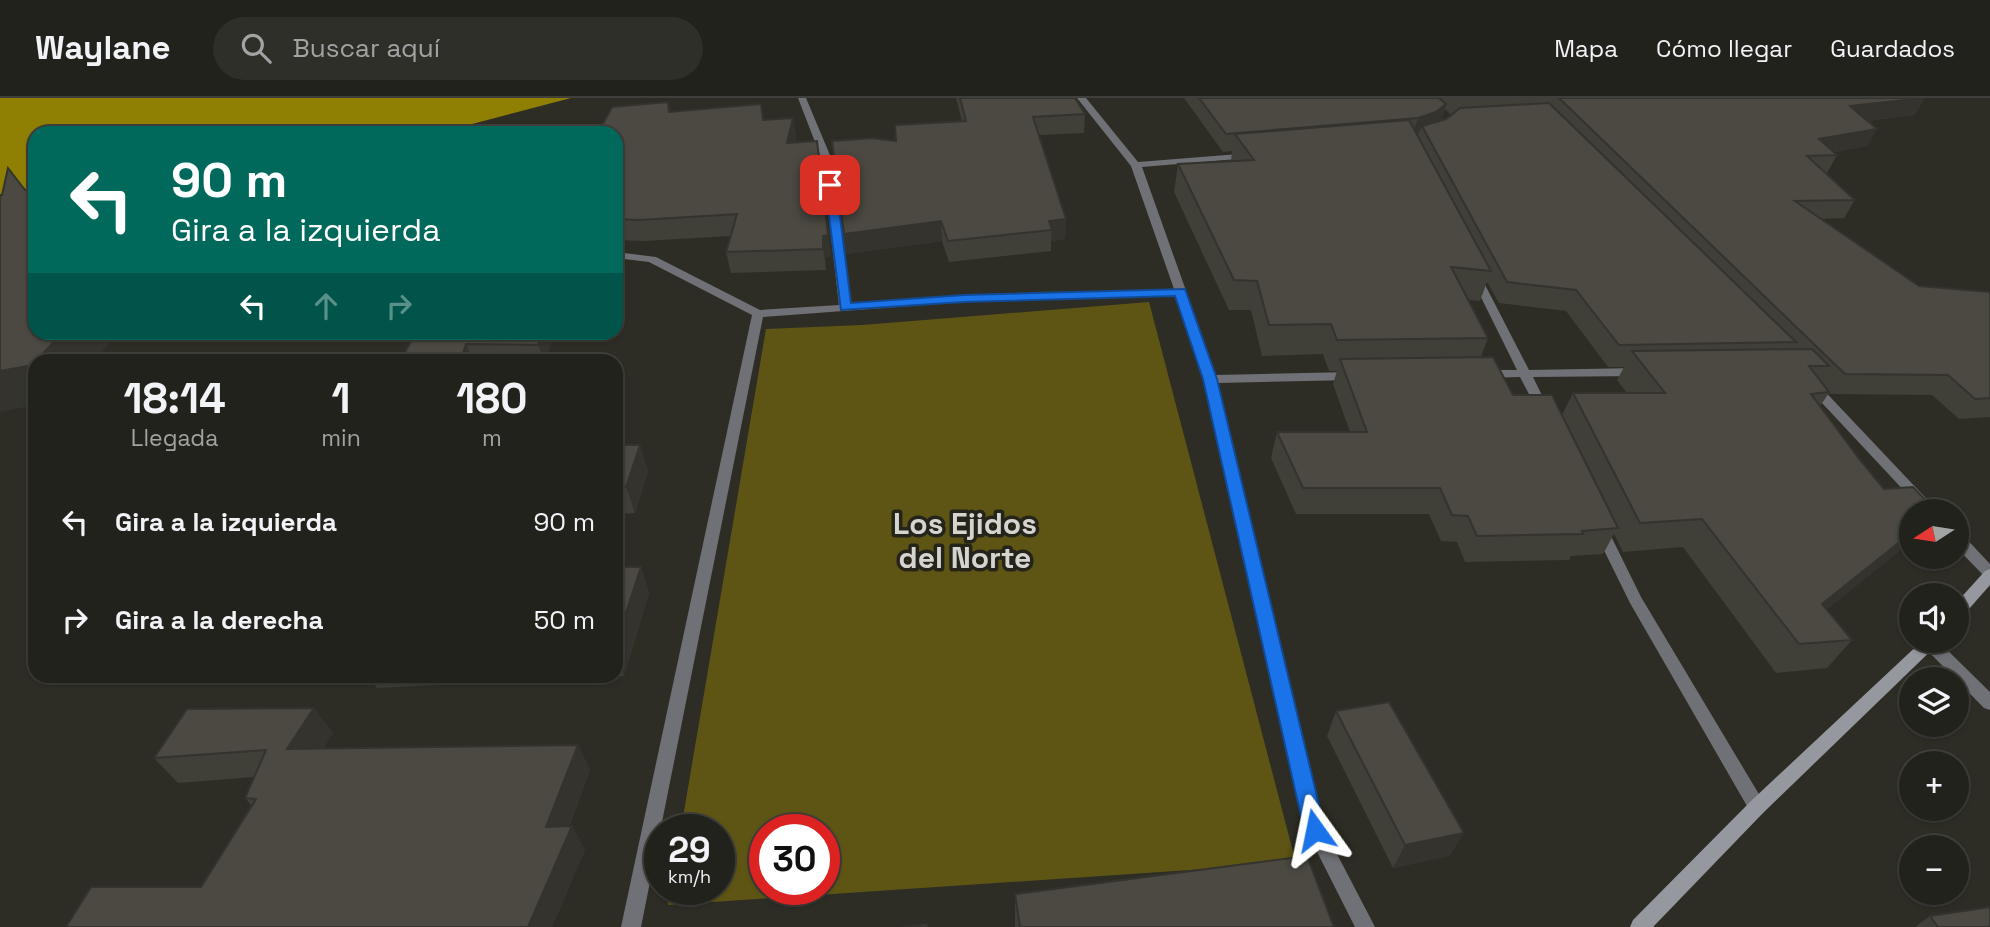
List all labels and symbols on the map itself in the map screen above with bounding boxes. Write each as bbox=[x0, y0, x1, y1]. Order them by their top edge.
pin bbox=[800, 155, 860, 215]
north arrow bbox=[1899, 499, 1969, 569]
district label: Los Ejidos del Norte bbox=[893, 504, 1037, 577]
position arrow bbox=[1278, 793, 1352, 867]
speed limit sign: 30 bbox=[749, 814, 840, 905]

